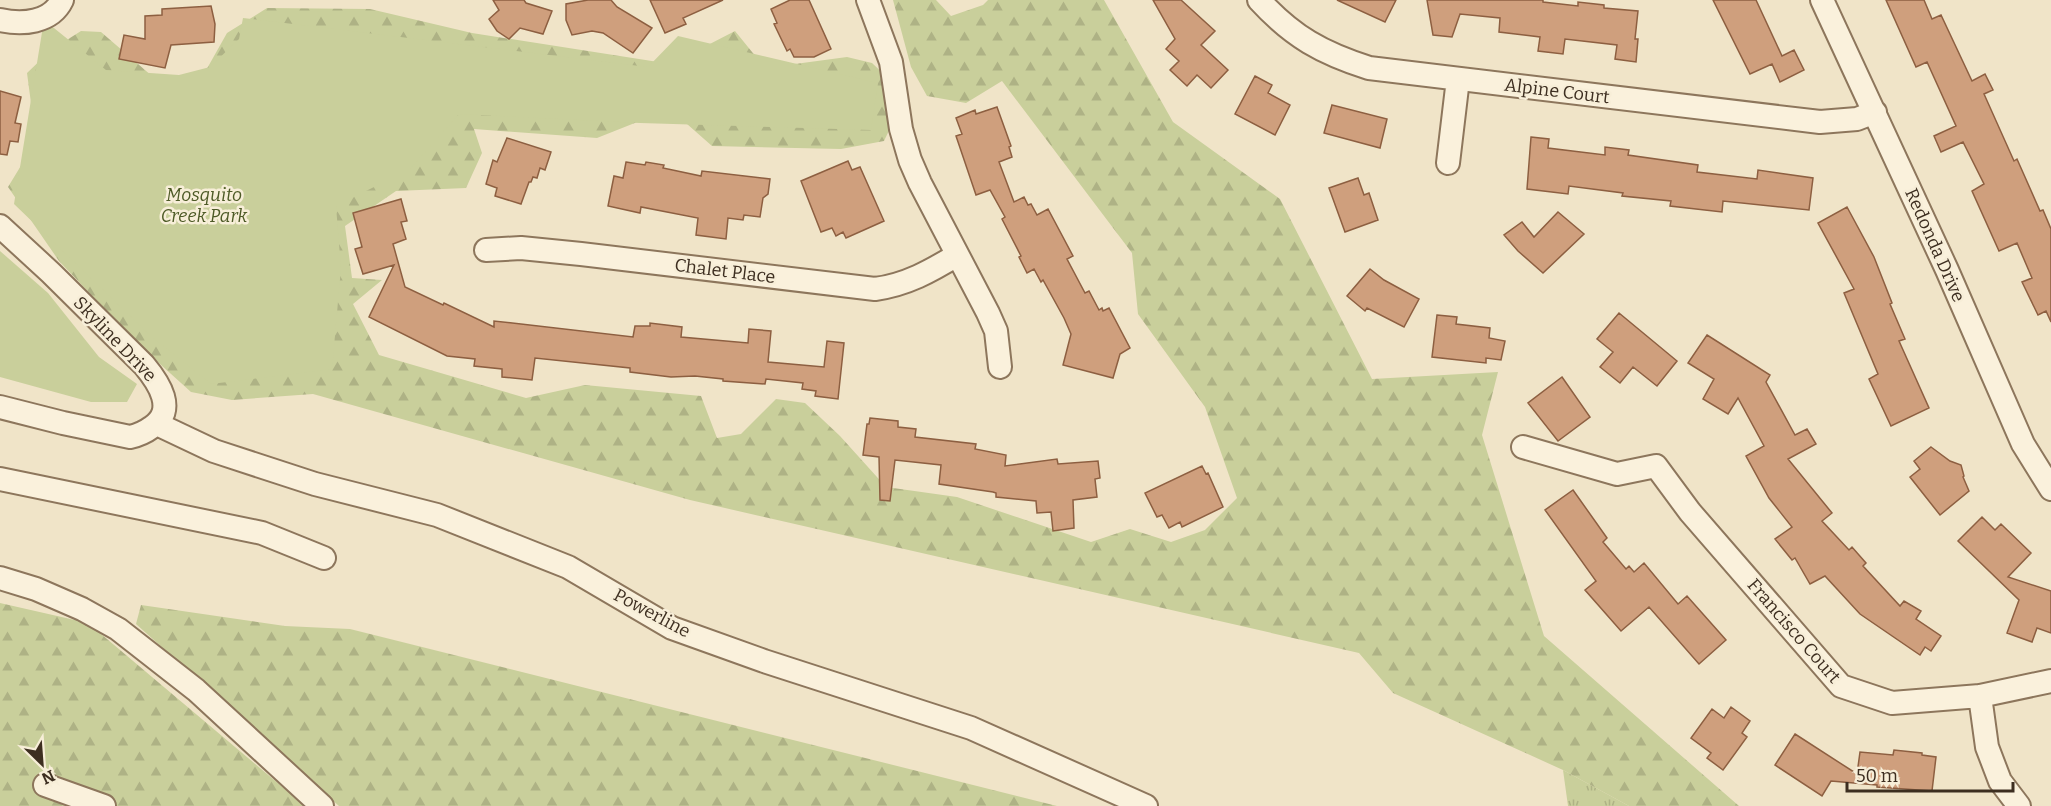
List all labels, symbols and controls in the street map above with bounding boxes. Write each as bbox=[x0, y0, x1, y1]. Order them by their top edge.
street label: Alpine Court bbox=[1503, 74, 1611, 108]
park label: Mosquito Creek Park bbox=[161, 184, 248, 227]
street label: Redonda Drive bbox=[1900, 185, 1970, 305]
street label: Chalet Place bbox=[673, 254, 777, 288]
street label: Skyline Drive bbox=[69, 292, 161, 386]
street label: Francisco Court bbox=[1743, 574, 1846, 688]
street label: Powerline bbox=[610, 584, 694, 642]
north arrow bbox=[12, 734, 72, 794]
scale bar bbox=[1847, 755, 2014, 793]
text: 50 m bbox=[1856, 765, 1898, 787]
text: N bbox=[39, 766, 58, 788]

